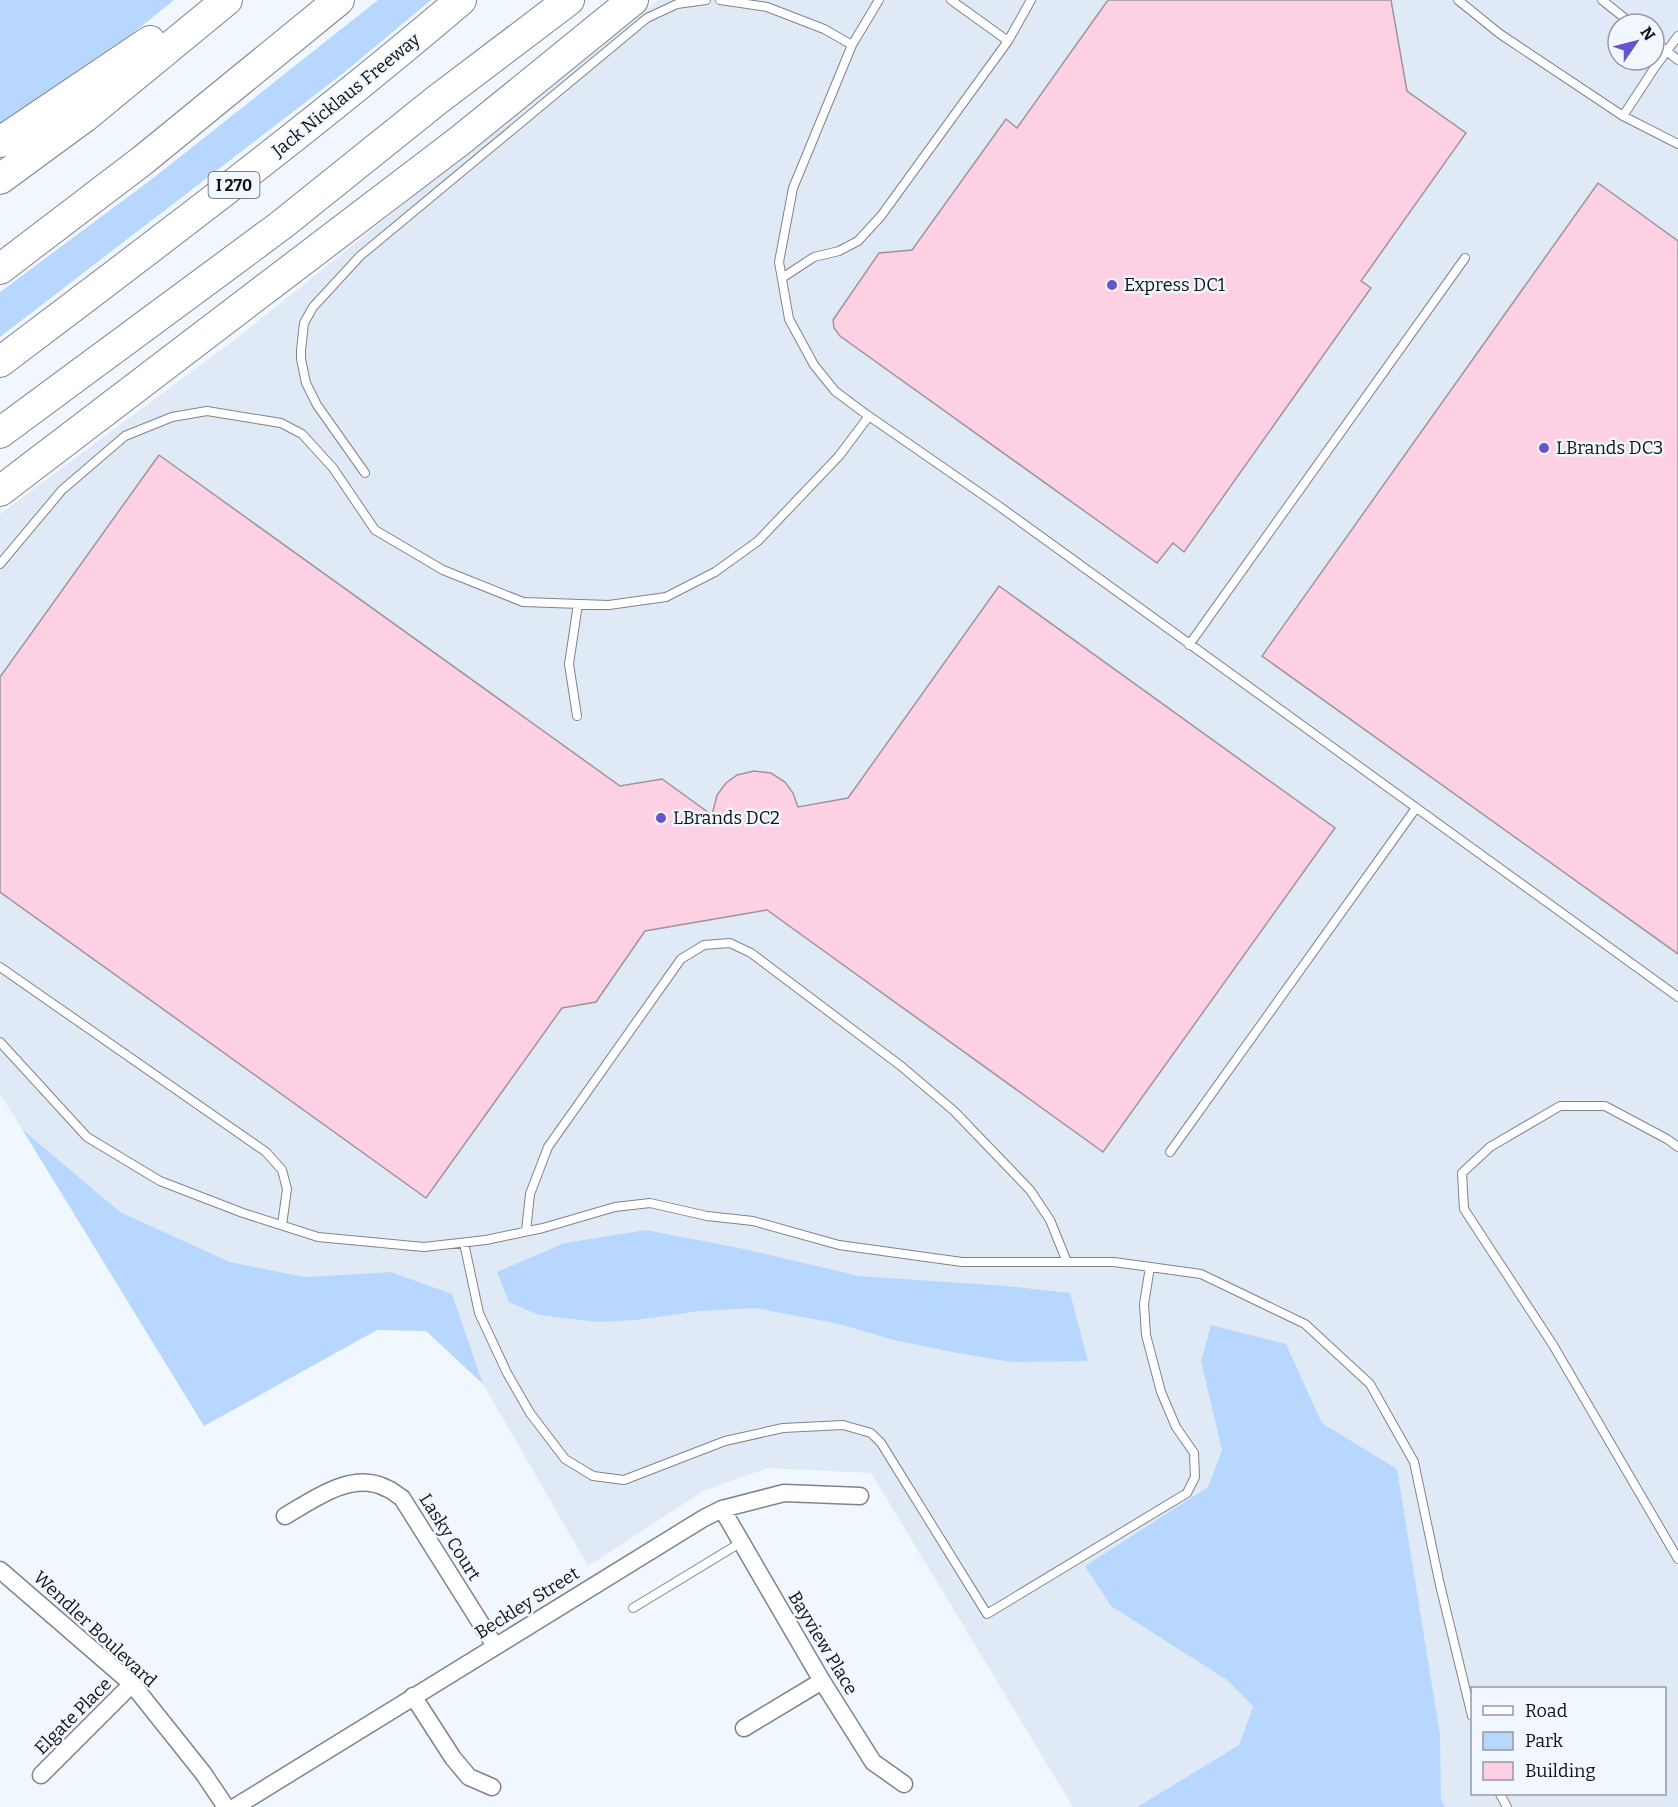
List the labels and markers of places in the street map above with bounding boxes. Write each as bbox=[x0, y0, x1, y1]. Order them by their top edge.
place label: Express DC1 bbox=[1124, 274, 1226, 296]
marker: Express DC1 bbox=[1105, 278, 1119, 292]
place label: LBrands DC3 bbox=[1556, 437, 1663, 459]
marker: LBrands DC3 bbox=[1537, 441, 1551, 455]
place label: LBrands DC2 bbox=[673, 807, 780, 829]
marker: LBrands DC2 bbox=[654, 811, 668, 825]

